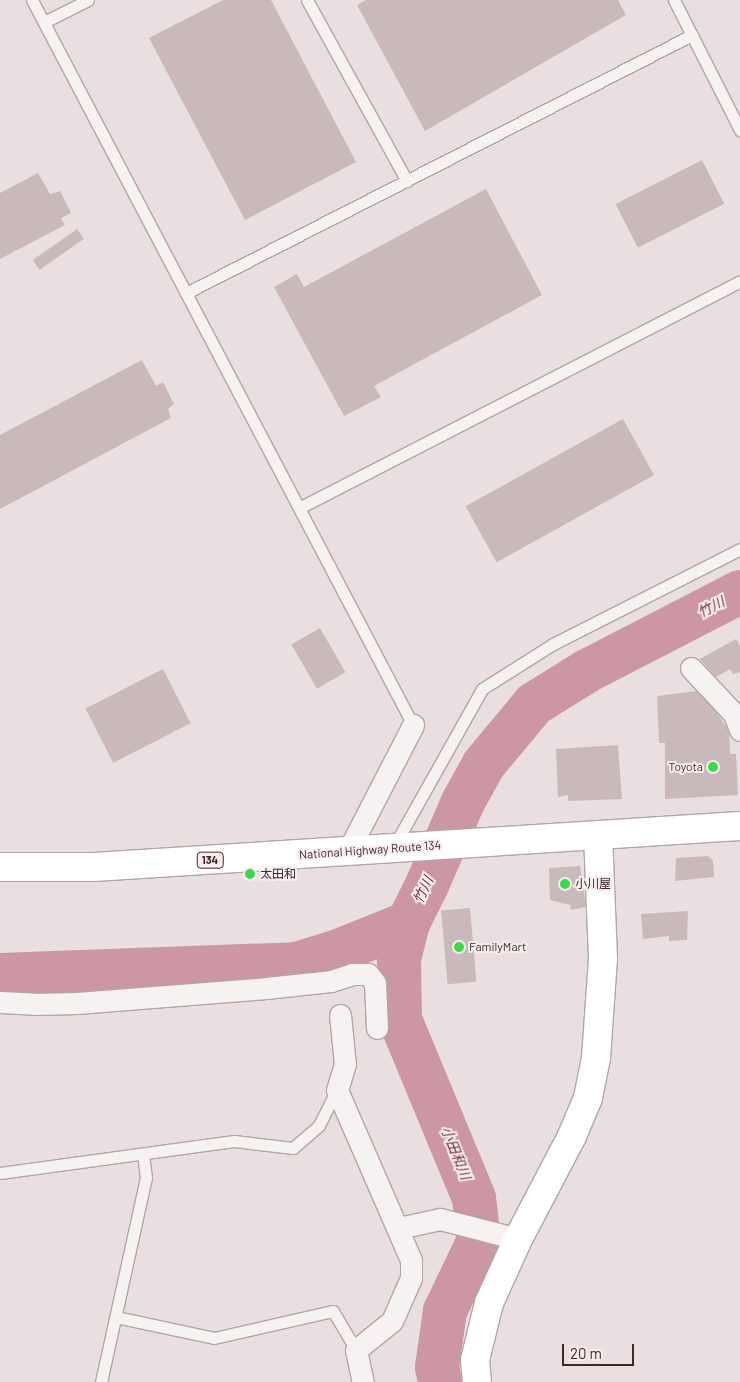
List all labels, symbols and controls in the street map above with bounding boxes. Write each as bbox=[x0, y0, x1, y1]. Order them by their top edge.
water label: 竹川 bbox=[695, 593, 727, 621]
place label: Toyota bbox=[668, 760, 703, 774]
marker: Toyota bbox=[707, 761, 719, 773]
street label: National Highway Route 134 bbox=[298, 838, 442, 862]
road number: 134 bbox=[196, 852, 224, 868]
place label: 太田和 bbox=[260, 867, 296, 881]
marker: 太田和 bbox=[244, 868, 256, 880]
water label: 竹川 bbox=[409, 874, 437, 906]
place label: 小川屋 bbox=[575, 877, 611, 891]
marker: 小川屋 bbox=[559, 878, 571, 890]
place label: FamilyMart bbox=[469, 940, 526, 954]
marker: FamilyMart bbox=[453, 941, 465, 953]
water label: 小田和川 bbox=[438, 1124, 474, 1182]
scale bar bbox=[565, 1334, 638, 1366]
text: 20 m bbox=[570, 1344, 602, 1362]

